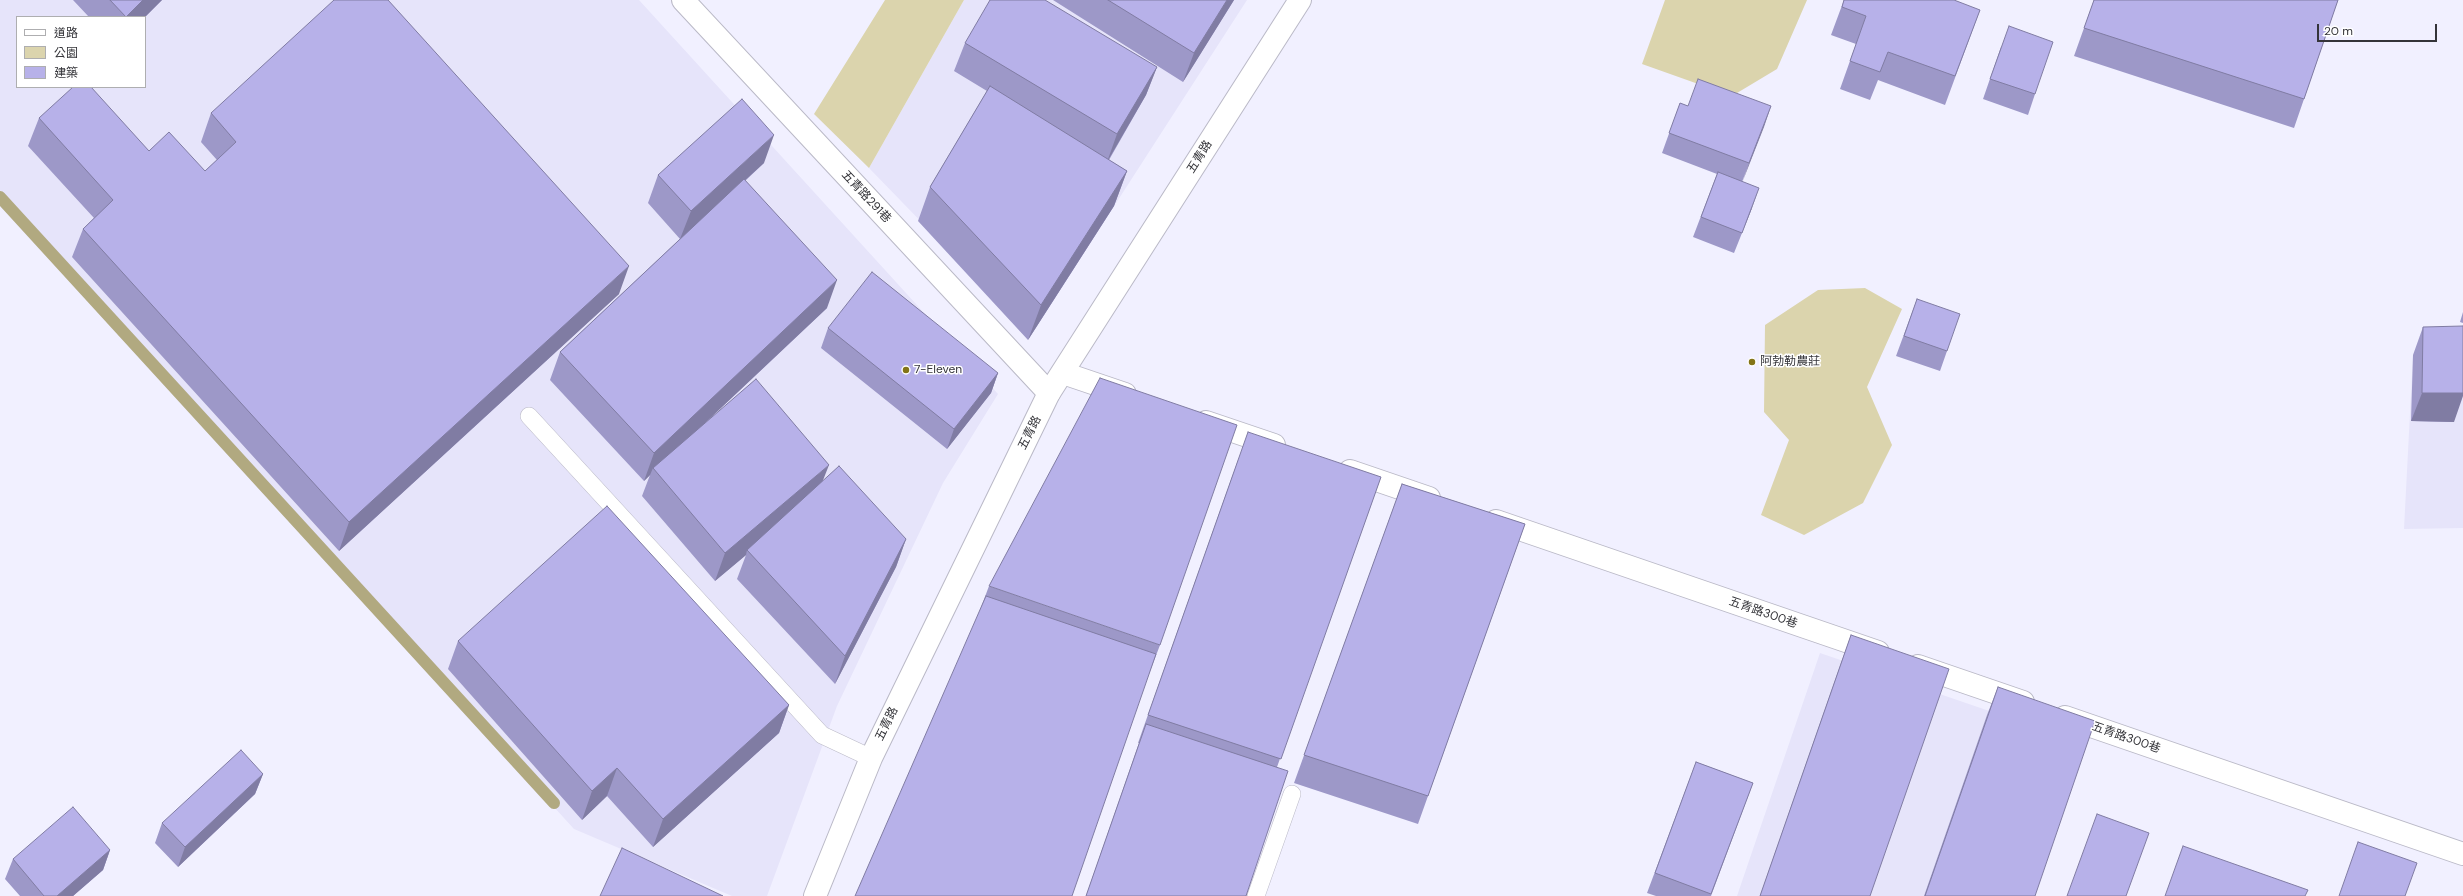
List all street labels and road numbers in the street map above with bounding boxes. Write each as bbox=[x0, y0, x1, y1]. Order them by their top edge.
street label: 五青路 bbox=[1184, 138, 1216, 176]
street label: 五青路291巷 bbox=[838, 168, 894, 226]
street label: 五青路 bbox=[1015, 414, 1045, 452]
street label: 五青路300巷 bbox=[1727, 595, 1799, 631]
street label: 五青路 bbox=[873, 705, 901, 743]
street label: 五青路300巷 bbox=[2090, 720, 2162, 756]

